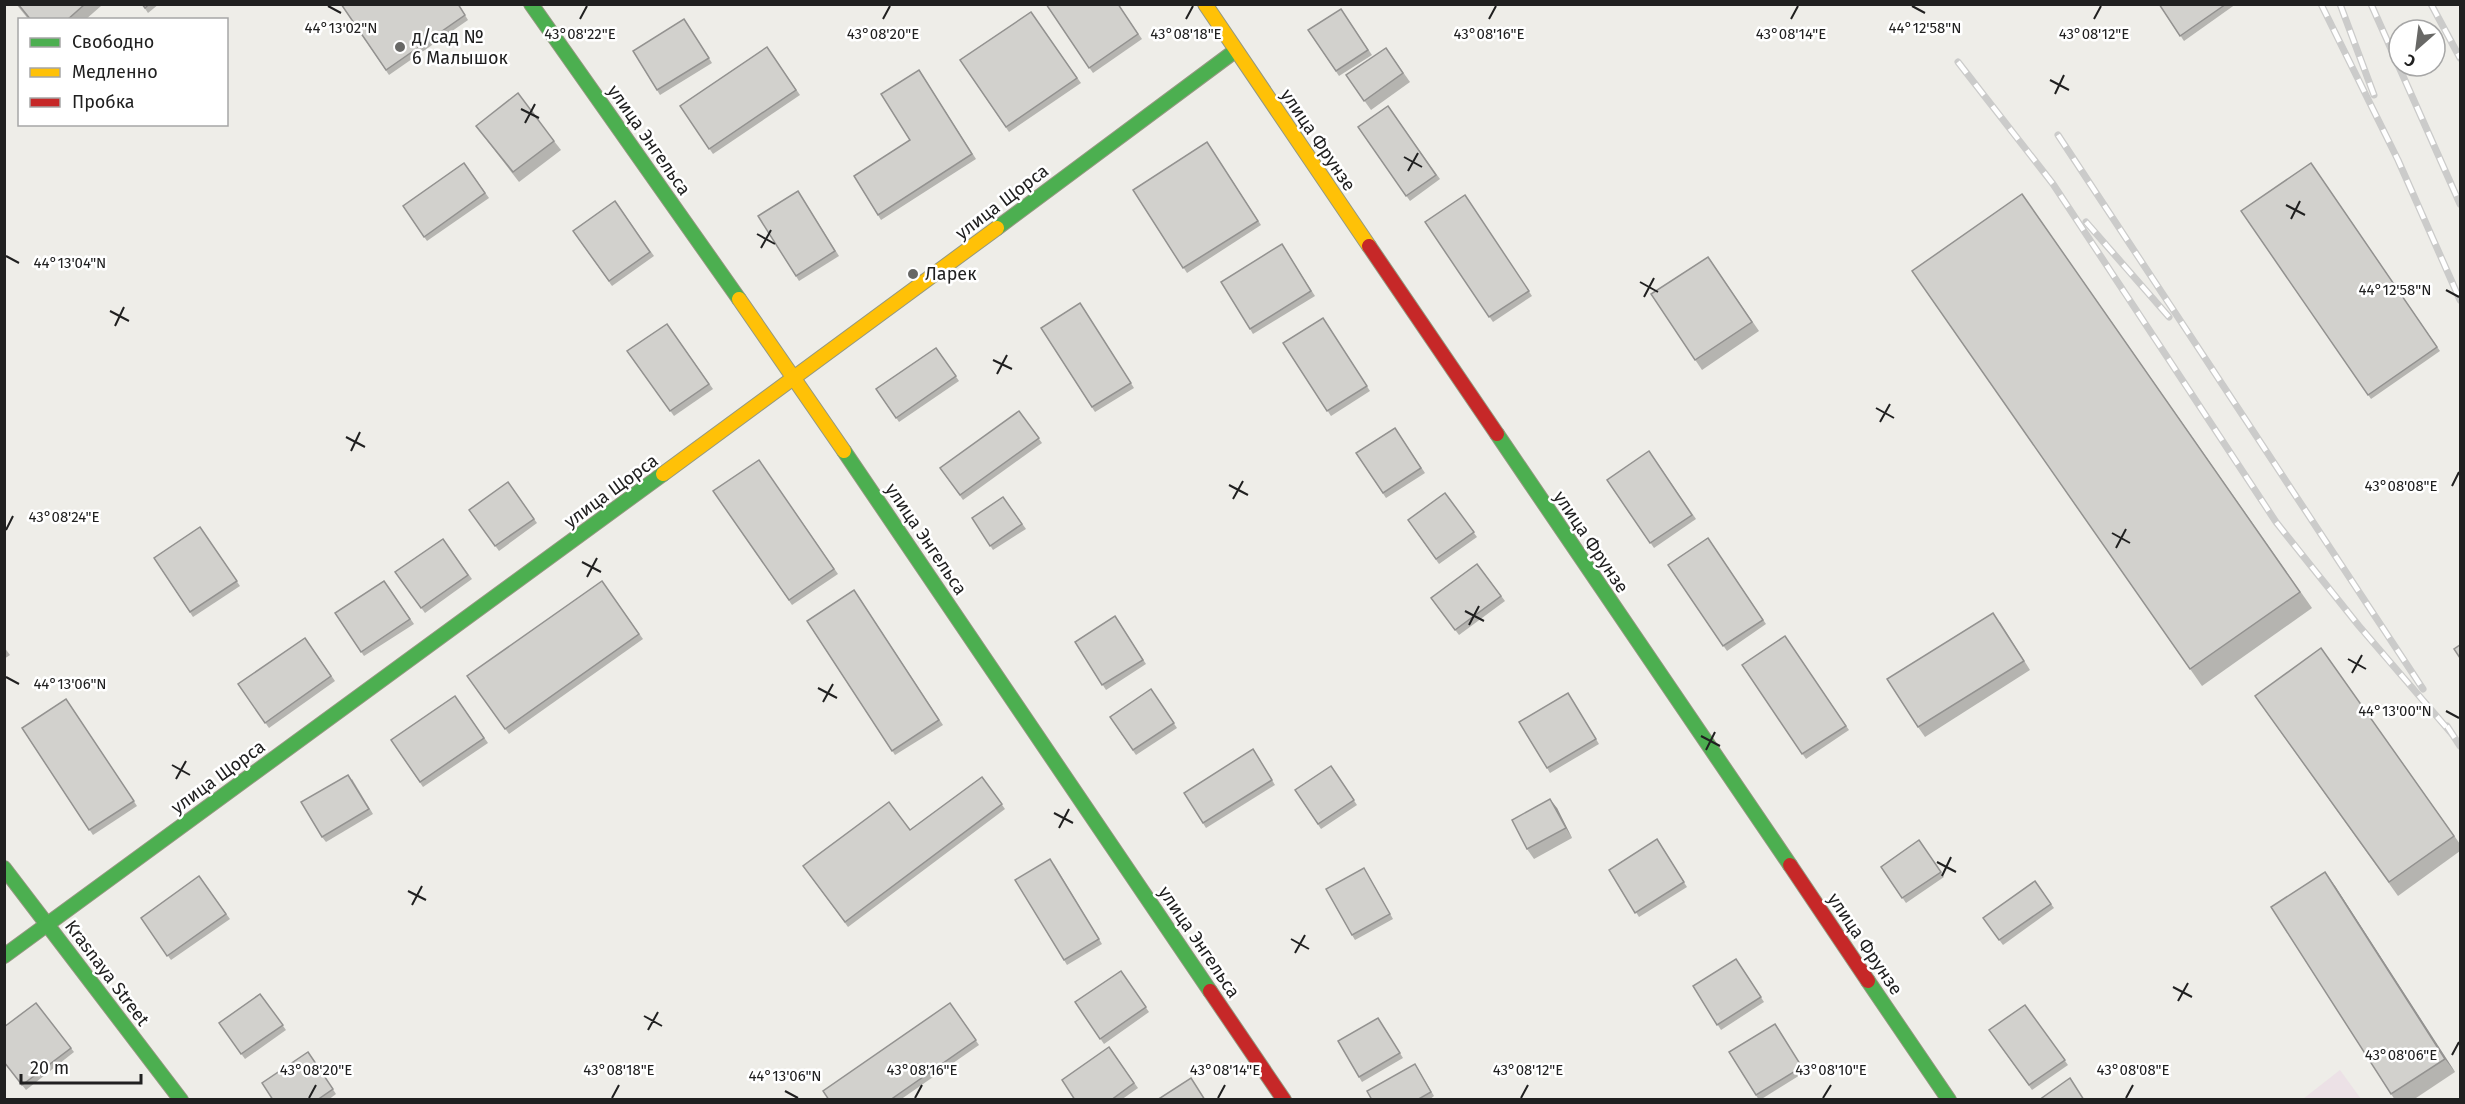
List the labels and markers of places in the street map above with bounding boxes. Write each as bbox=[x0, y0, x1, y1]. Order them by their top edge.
place label: д/сад № 6 Малышок bbox=[412, 26, 509, 69]
marker: д/сад № 6 Малышок bbox=[393, 40, 407, 54]
place label: Ларек bbox=[925, 263, 977, 285]
marker: Ларек bbox=[906, 267, 920, 281]

